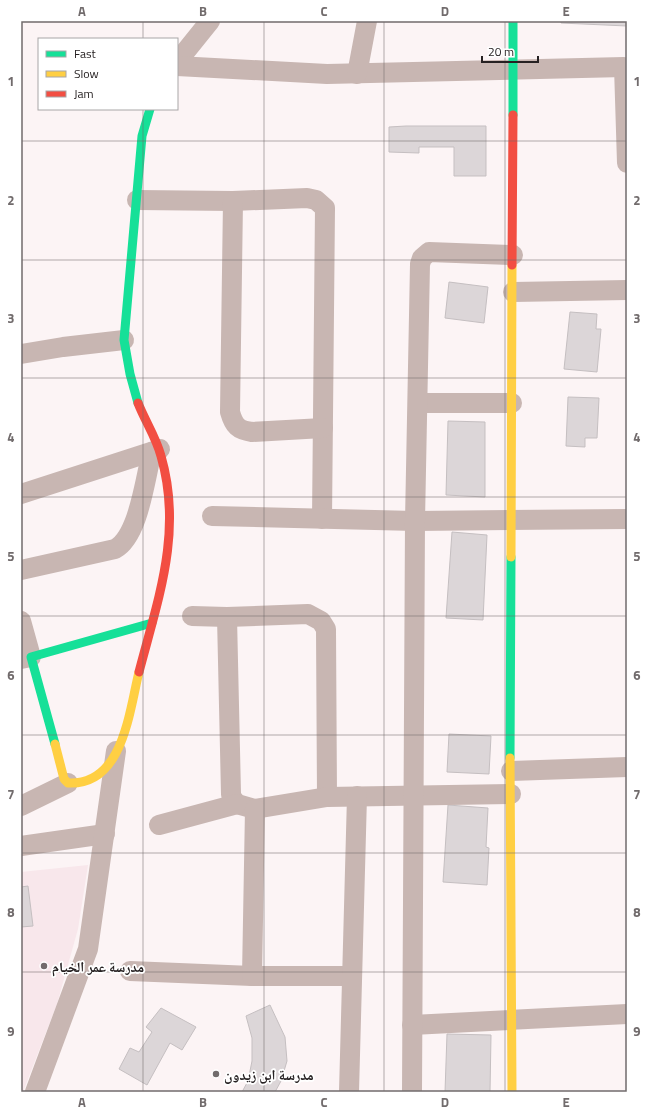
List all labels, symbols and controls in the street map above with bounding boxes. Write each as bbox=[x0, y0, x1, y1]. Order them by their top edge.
text: A bbox=[78, 1, 86, 21]
text: B bbox=[199, 1, 207, 21]
text: C bbox=[320, 1, 328, 21]
text: D bbox=[441, 1, 449, 21]
text: E bbox=[562, 1, 570, 21]
legend bbox=[38, 38, 178, 110]
scale bar bbox=[482, 38, 538, 64]
text: 20 m bbox=[488, 42, 514, 61]
text: Fast bbox=[74, 44, 97, 63]
text: Slow bbox=[74, 64, 99, 83]
text: 1 bbox=[7, 71, 15, 91]
text: 1 bbox=[633, 71, 641, 91]
text: Jam bbox=[74, 84, 94, 103]
text: 2 bbox=[7, 190, 15, 210]
text: 2 bbox=[633, 190, 641, 210]
text: 3 bbox=[7, 308, 15, 328]
text: 3 bbox=[633, 308, 641, 328]
text: 4 bbox=[7, 427, 15, 447]
text: 4 bbox=[633, 427, 641, 447]
text: 5 bbox=[7, 546, 15, 566]
text: 5 bbox=[633, 546, 641, 566]
text: 6 bbox=[7, 665, 15, 685]
text: 6 bbox=[633, 665, 641, 685]
text: 7 bbox=[7, 784, 15, 804]
text: 7 bbox=[633, 784, 641, 804]
text: 8 bbox=[7, 902, 15, 922]
text: 8 bbox=[633, 902, 641, 922]
place label: مدرسة عمر الخيام bbox=[52, 956, 144, 977]
marker: مدرسة عمر الخيام bbox=[39, 961, 49, 971]
text: 9 bbox=[7, 1021, 15, 1041]
text: 9 bbox=[633, 1021, 641, 1041]
place label: مدرسة ابن زيدون bbox=[224, 1064, 314, 1085]
marker: مدرسة ابن زيدون bbox=[211, 1069, 221, 1079]
text: A bbox=[78, 1092, 86, 1112]
text: B bbox=[199, 1092, 207, 1112]
text: C bbox=[320, 1092, 328, 1112]
text: D bbox=[441, 1092, 449, 1112]
text: E bbox=[562, 1092, 570, 1112]

